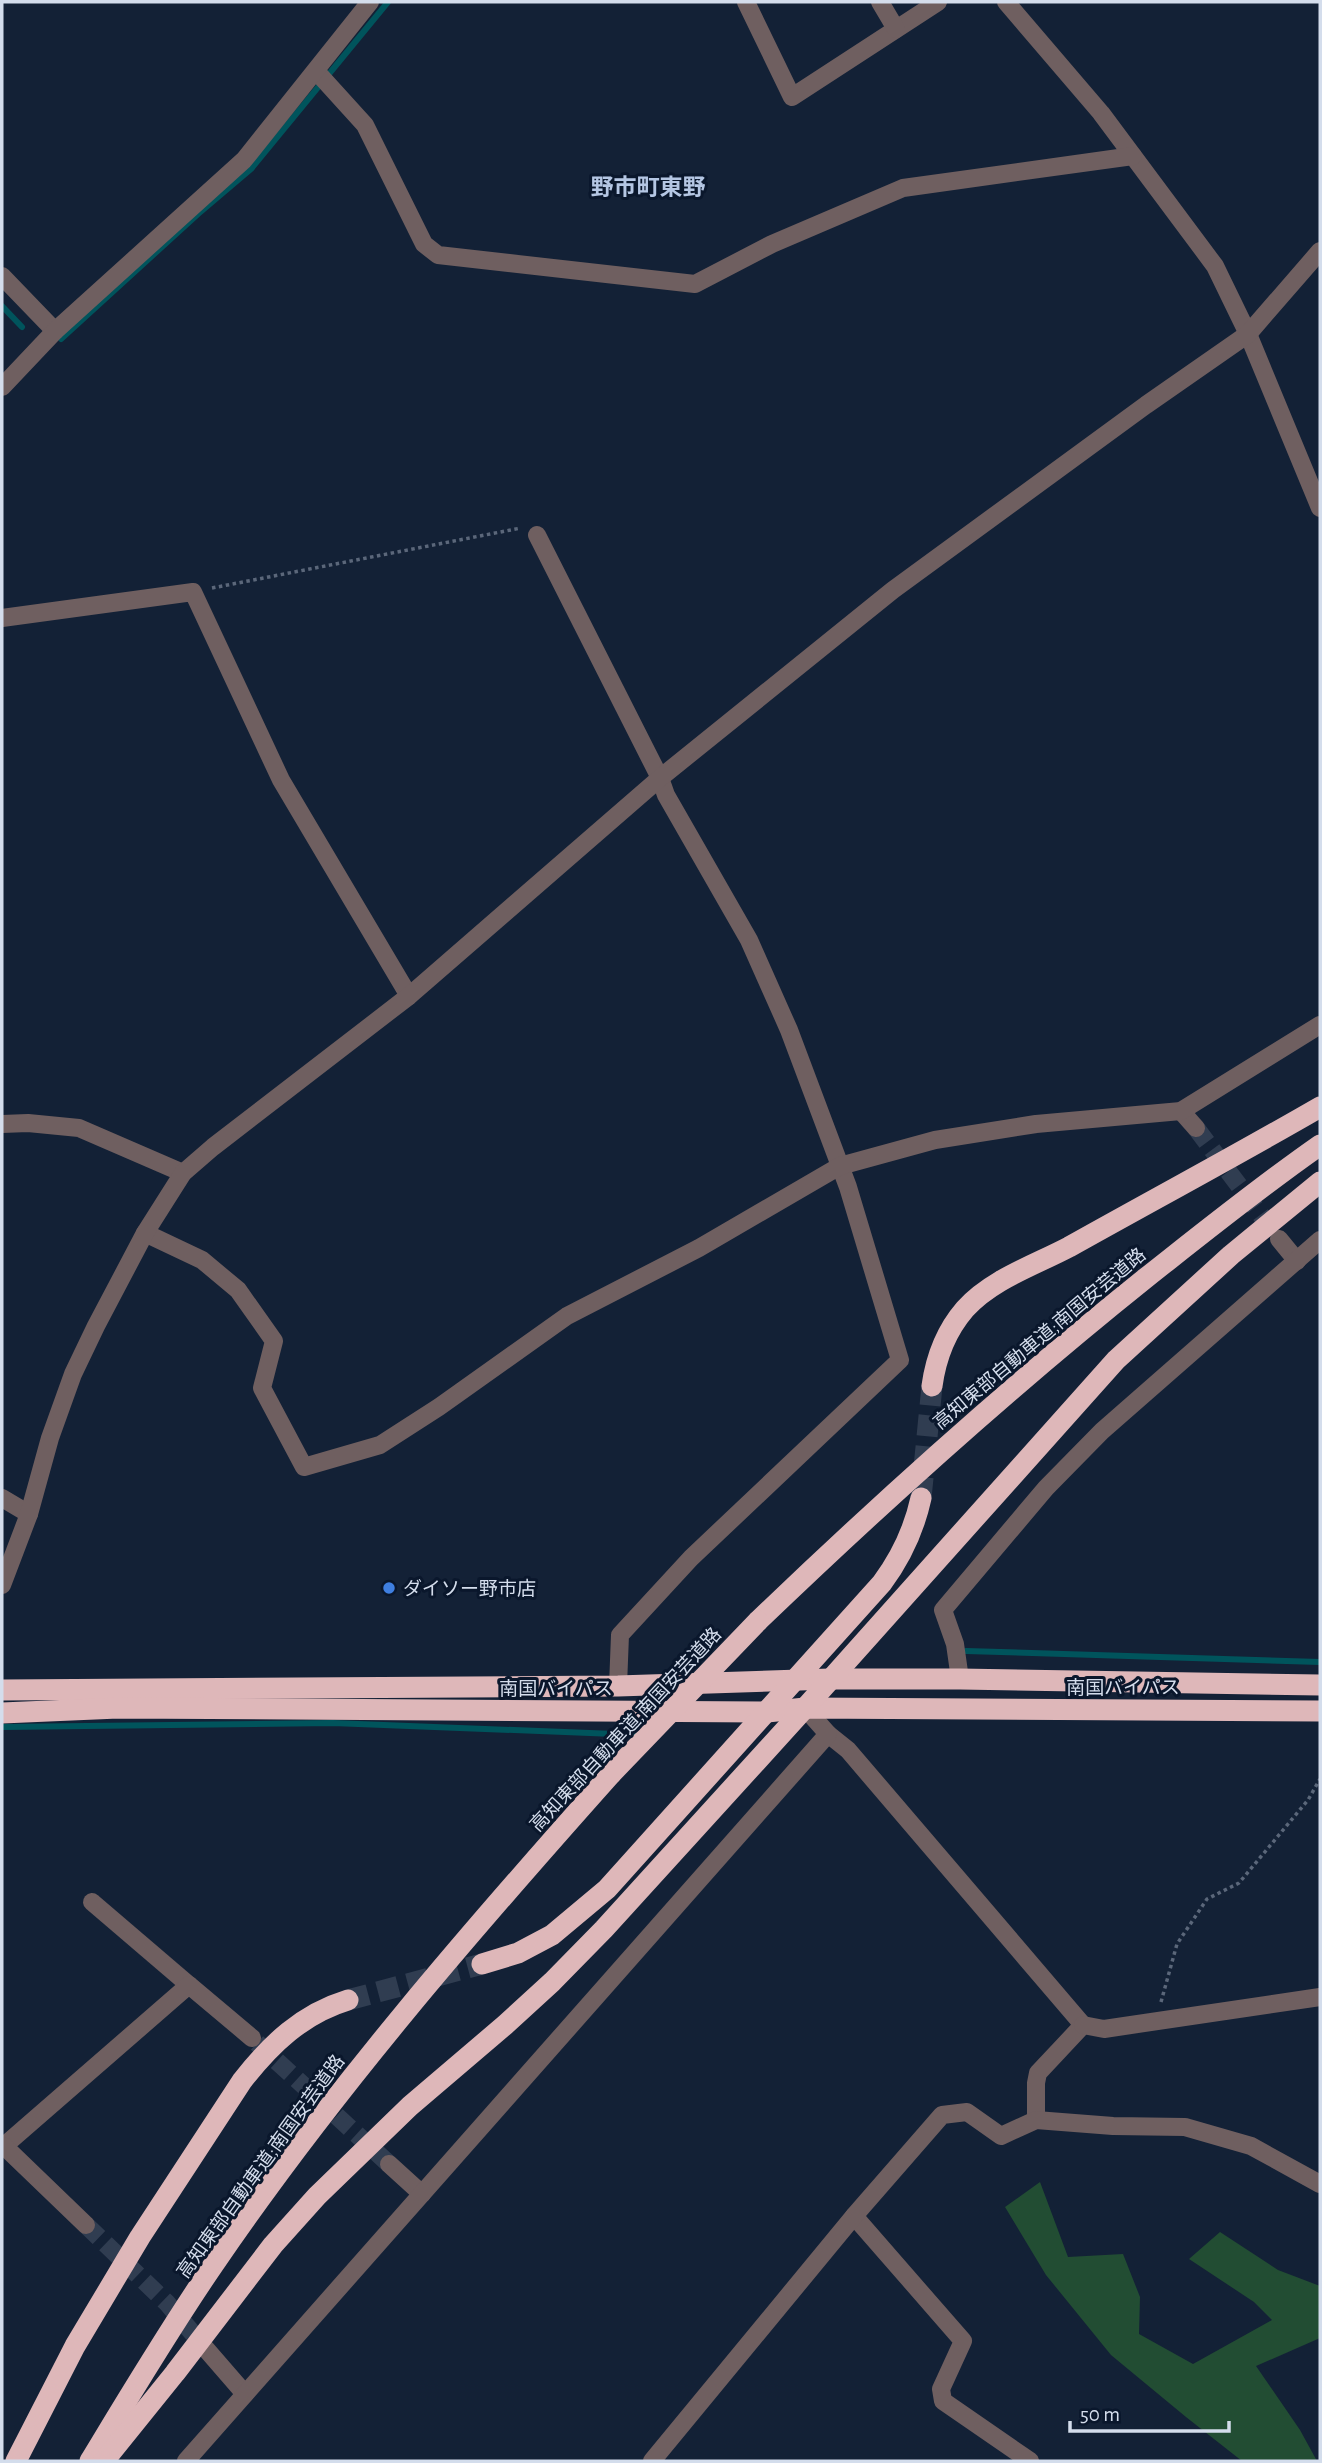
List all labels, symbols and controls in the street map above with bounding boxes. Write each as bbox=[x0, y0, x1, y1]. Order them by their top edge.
district label: 野市町東野 bbox=[591, 175, 706, 200]
street label: 高知東部自動車道;南国安芸道路 bbox=[930, 1244, 1150, 1433]
place label: ダイソー野市店 bbox=[403, 1578, 536, 1599]
marker: ダイソー野市店 bbox=[381, 1580, 397, 1596]
street label: 高知東部自動車道;南国安芸道路 bbox=[526, 1624, 725, 1835]
street label: 南国バイパス bbox=[1066, 1678, 1180, 1698]
street label: 南国バイパス bbox=[499, 1679, 613, 1699]
street label: 高知東部自動車道;南国安芸道路 bbox=[173, 2051, 348, 2282]
scale bar bbox=[1070, 2390, 1229, 2434]
text: 50 m bbox=[1080, 2404, 1120, 2425]

